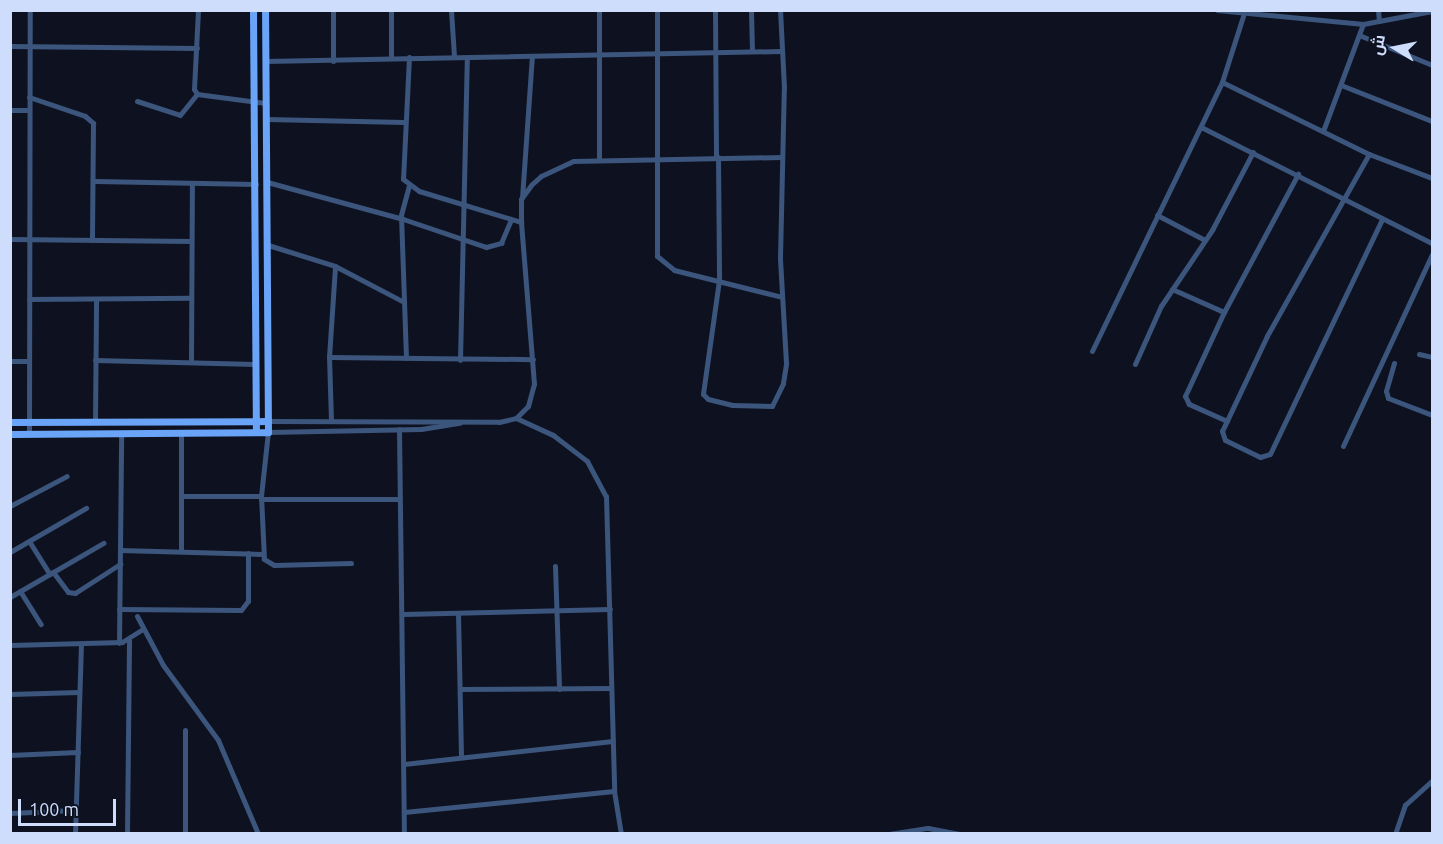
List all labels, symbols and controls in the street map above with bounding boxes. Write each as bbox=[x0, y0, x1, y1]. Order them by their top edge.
north arrow bbox=[1365, 18, 1425, 78]
text: ش bbox=[1367, 33, 1388, 57]
scale bar bbox=[21, 787, 118, 825]
text: 100 m bbox=[29, 799, 79, 819]

